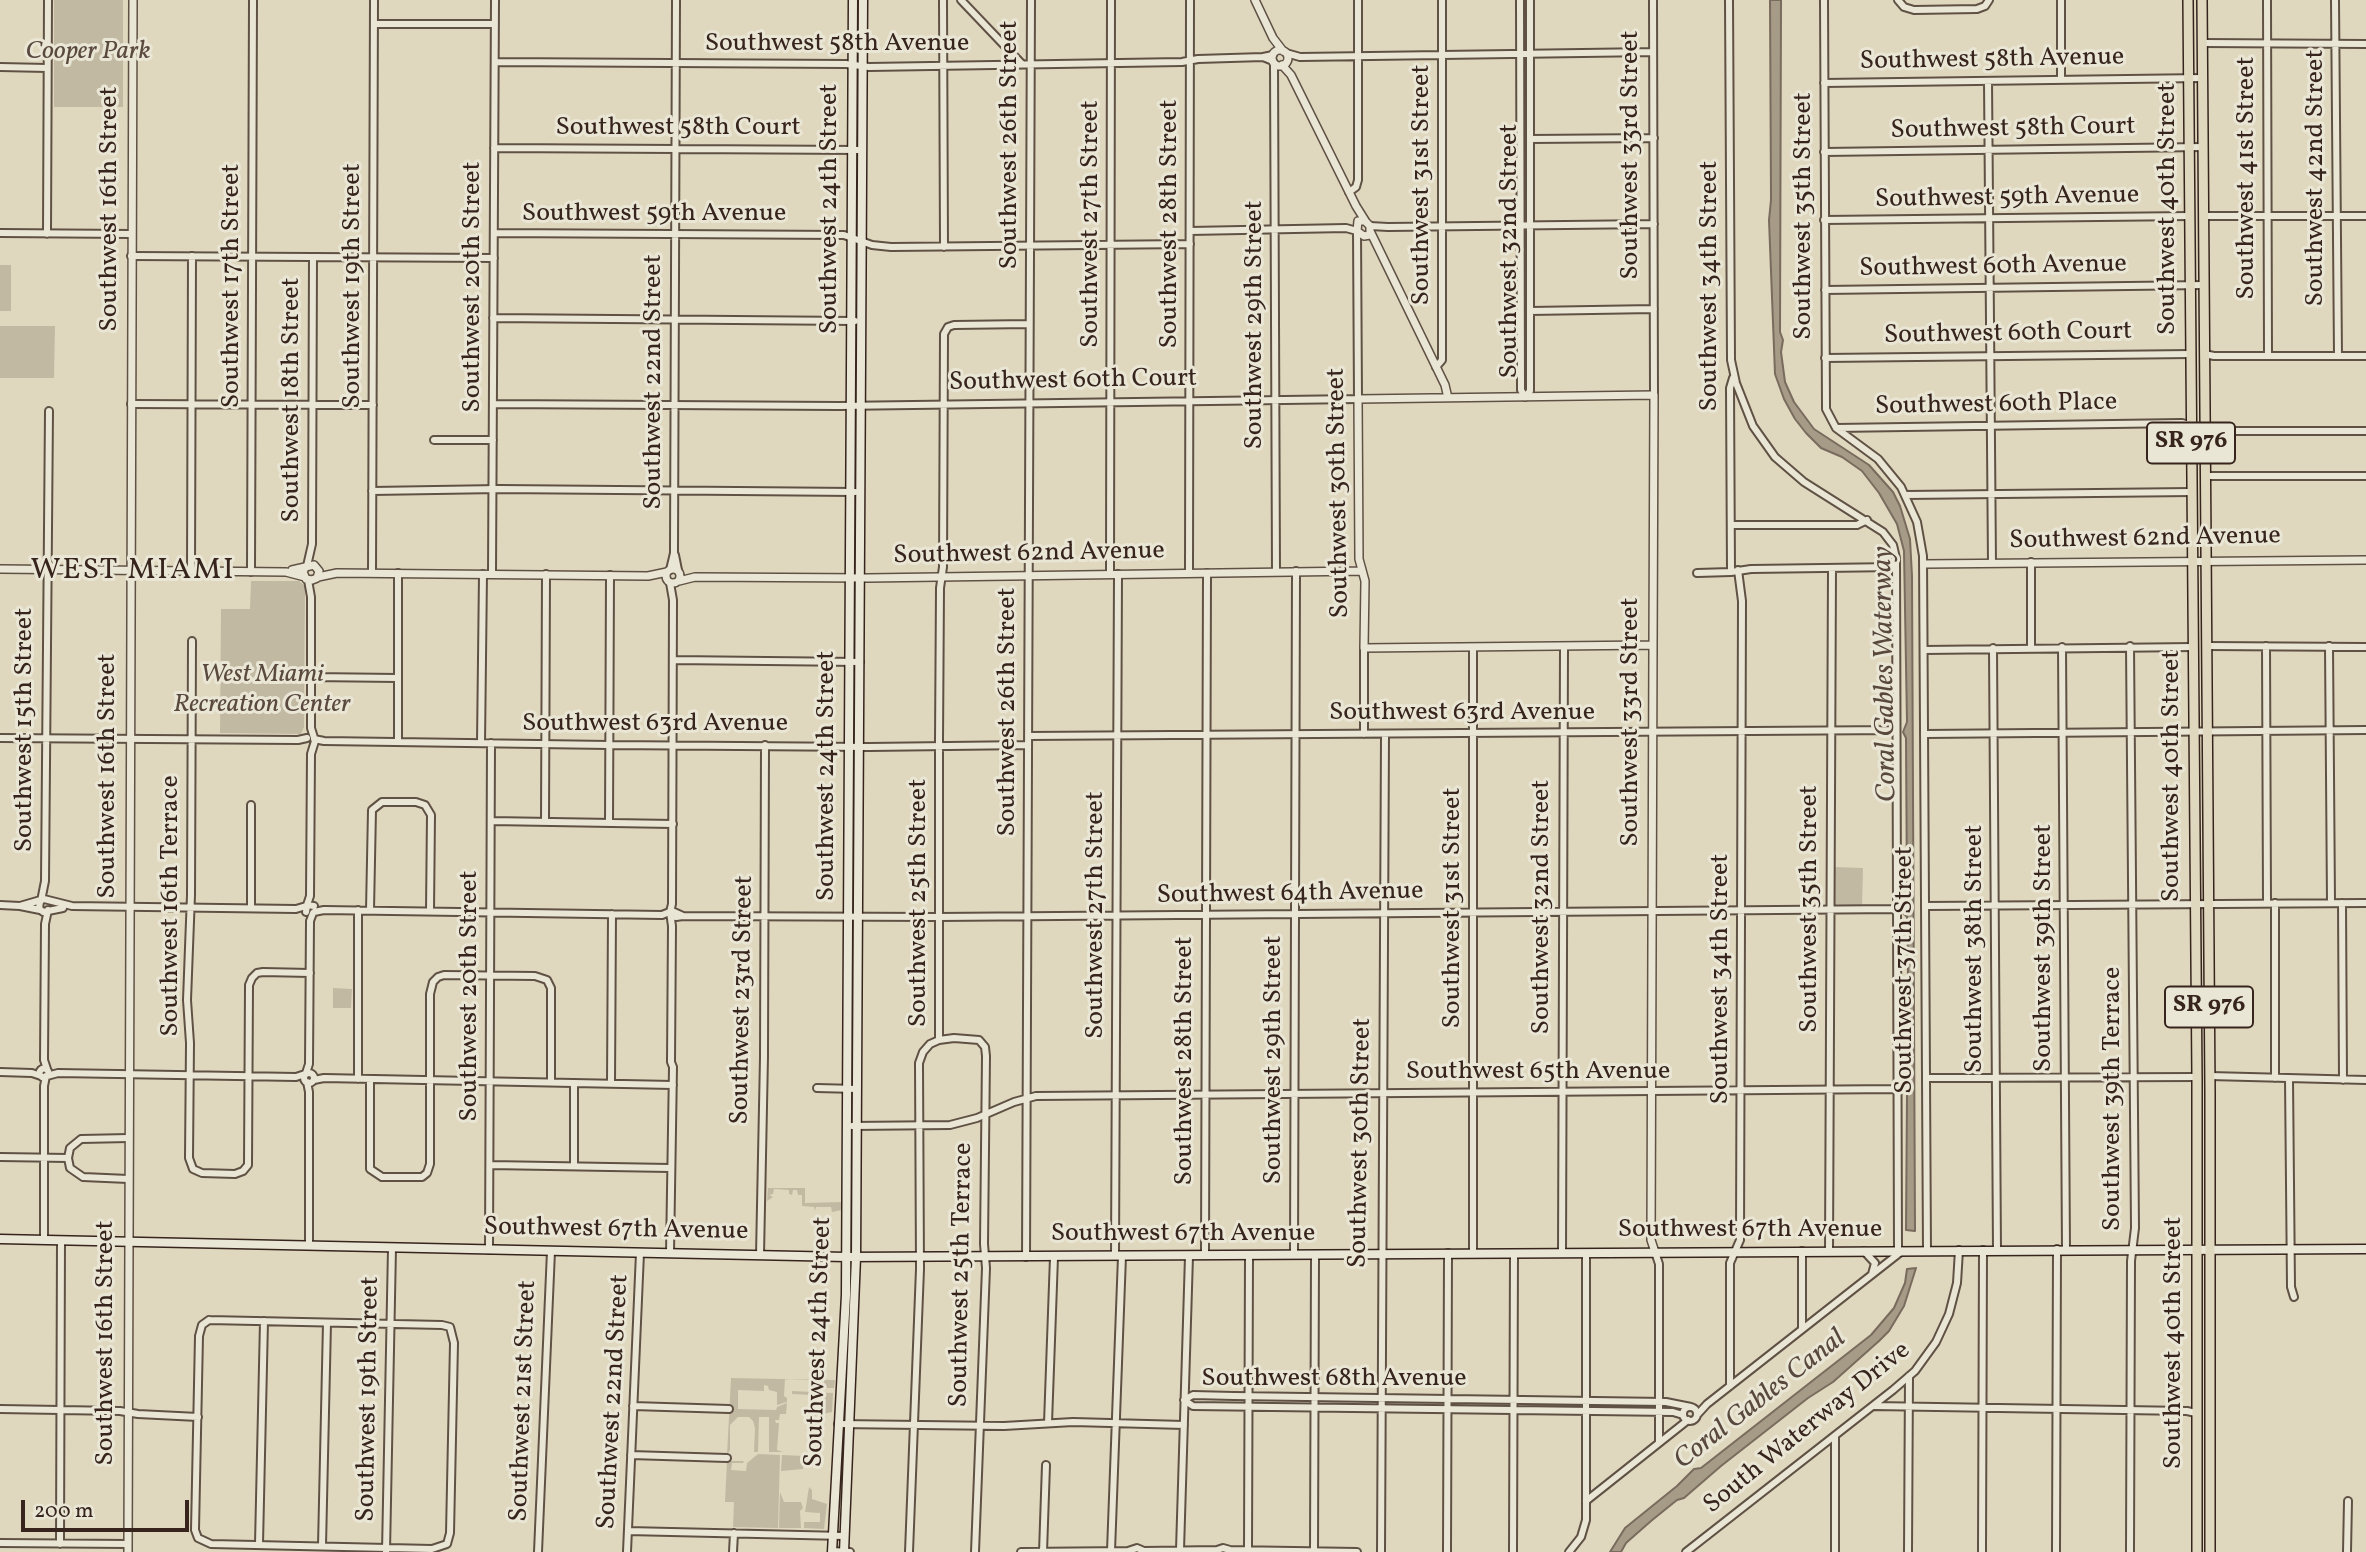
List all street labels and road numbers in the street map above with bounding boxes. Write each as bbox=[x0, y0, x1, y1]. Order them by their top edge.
street label: Southwest 26th Street bbox=[995, 20, 1027, 270]
street label: Southwest 58th Avenue bbox=[705, 29, 969, 61]
street label: Southwest 33rd Street bbox=[1616, 30, 1648, 280]
street label: Southwest 58th Avenue bbox=[1859, 43, 2125, 79]
street label: Southwest 42nd Street bbox=[2301, 49, 2333, 307]
street label: Southwest 41st Street bbox=[2232, 56, 2264, 300]
street label: Southwest 31st Street bbox=[1407, 64, 1439, 306]
street label: Southwest 40th Street bbox=[2153, 83, 2185, 335]
street label: Southwest 24th Street bbox=[815, 84, 847, 334]
street label: Southwest 16th Street bbox=[95, 86, 127, 332]
street label: Southwest 35th Street bbox=[1789, 92, 1821, 340]
street label: Southwest 28th Street bbox=[1155, 99, 1187, 349]
street label: Southwest 27th Street bbox=[1076, 100, 1108, 348]
street label: Southwest 58th Court bbox=[1890, 112, 2136, 148]
street label: Southwest 58th Court bbox=[555, 113, 801, 145]
street label: Southwest 32nd Street bbox=[1495, 124, 1527, 378]
street label: Southwest 20th Street bbox=[458, 161, 490, 413]
street label: Southwest 34th Street bbox=[1695, 161, 1727, 411]
street label: Southwest 19th Street bbox=[338, 163, 370, 409]
street label: Southwest 17th Street bbox=[217, 164, 249, 408]
street label: Southwest 59th Avenue bbox=[1875, 181, 2139, 217]
street label: Southwest 59th Avenue bbox=[522, 199, 786, 231]
street label: Southwest 29th Street bbox=[1240, 200, 1272, 450]
street label: Southwest 60th Avenue bbox=[1859, 250, 2127, 286]
street label: Southwest 22nd Street bbox=[639, 254, 671, 510]
street label: Southwest 18th Street bbox=[277, 277, 309, 523]
street label: Southwest 60th Court bbox=[1884, 317, 2132, 353]
street label: Southwest 60th Court bbox=[949, 364, 1197, 400]
street label: Southwest 30th Street bbox=[1322, 368, 1358, 618]
street label: Southwest 60th Place bbox=[1875, 388, 2117, 424]
road number: SR 976 bbox=[2147, 422, 2235, 463]
street label: Southwest 62nd Avenue bbox=[2009, 522, 2281, 558]
street label: Southwest 62nd Avenue bbox=[893, 537, 1165, 573]
street label: Southwest 26th Street bbox=[993, 587, 1025, 837]
street label: Southwest 33rd Street bbox=[1616, 597, 1648, 847]
street label: Southwest 15th Street bbox=[10, 608, 42, 852]
street label: Southwest 40th Street bbox=[2157, 650, 2189, 902]
street label: Southwest 24th Street bbox=[812, 651, 844, 901]
street label: Southwest 16th Street bbox=[93, 653, 125, 899]
street label: Southwest 63rd Avenue bbox=[1329, 698, 1595, 730]
street label: Southwest 63rd Avenue bbox=[522, 709, 788, 741]
street label: Southwest 16th Terrace bbox=[156, 775, 188, 1037]
street label: Southwest 25th Street bbox=[904, 779, 936, 1027]
street label: Southwest 32nd Street bbox=[1527, 780, 1559, 1034]
street label: Southwest 35th Street bbox=[1795, 785, 1827, 1033]
street label: Southwest 31st Street bbox=[1438, 787, 1470, 1029]
street label: Southwest 27th Street bbox=[1081, 791, 1113, 1039]
street label: Southwest 39th Street bbox=[2029, 824, 2061, 1072]
street label: Southwest 38th Street bbox=[1960, 825, 1992, 1073]
street label: Southwest 37th Street bbox=[1890, 846, 1922, 1094]
street label: Southwest 34th Street bbox=[1706, 854, 1738, 1104]
street label: Southwest 20th Street bbox=[455, 870, 487, 1122]
street label: Southwest 23rd Street bbox=[726, 875, 762, 1125]
street label: Southwest 64th Avenue bbox=[1156, 877, 1424, 913]
street label: Southwest 29th Street bbox=[1259, 935, 1291, 1185]
street label: Southwest 28th Street bbox=[1170, 936, 1202, 1186]
street label: Southwest 39th Terrace bbox=[2098, 967, 2130, 1231]
road number: SR 976 bbox=[2165, 987, 2253, 1028]
street label: Southwest 30th Street bbox=[1344, 1018, 1380, 1268]
street label: Southwest 65th Avenue bbox=[1406, 1057, 1670, 1089]
street label: Southwest 25th Terrace bbox=[945, 1142, 981, 1408]
street label: Southwest 67th Avenue bbox=[483, 1213, 749, 1249]
street label: Southwest 67th Avenue bbox=[1618, 1215, 1882, 1247]
street label: Southwest 24th Street bbox=[800, 1216, 840, 1468]
street label: Southwest 40th Street bbox=[2159, 1217, 2191, 1469]
street label: Southwest 67th Avenue bbox=[1051, 1219, 1315, 1251]
street label: Southwest 16th Street bbox=[91, 1220, 123, 1466]
street label: Southwest 22nd Street bbox=[593, 1274, 637, 1530]
street label: Southwest 19th Street bbox=[352, 1276, 388, 1522]
street label: Southwest 21st Street bbox=[505, 1280, 545, 1522]
street label: South Waterway Drive bbox=[1698, 1336, 1918, 1522]
street label: Southwest 68th Avenue bbox=[1201, 1364, 1467, 1396]

